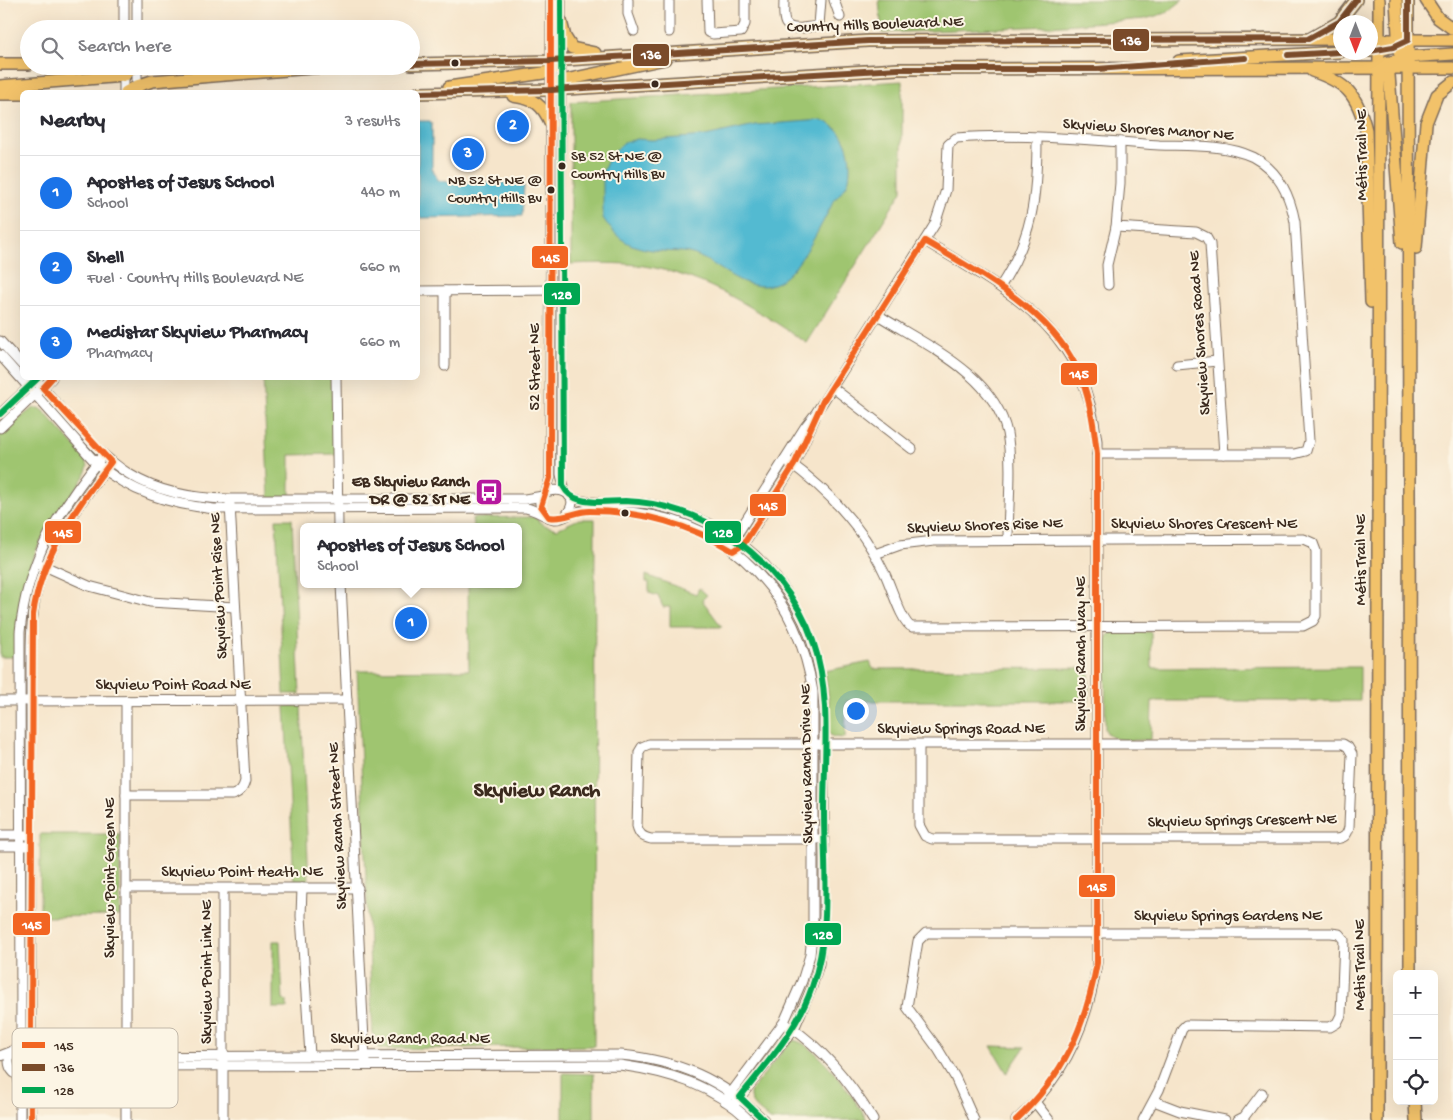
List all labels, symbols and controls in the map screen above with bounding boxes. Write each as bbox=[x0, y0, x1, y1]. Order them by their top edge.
street label: Country Hills Boulevard NE bbox=[787, 13, 964, 39]
north arrow bbox=[1333, 15, 1378, 60]
search box bbox=[20, 20, 420, 75]
line badge: 136 bbox=[1112, 28, 1150, 52]
icon: search bbox=[38, 34, 66, 62]
text: 136 bbox=[1120, 34, 1142, 51]
text: Search here bbox=[78, 36, 172, 59]
line badge: 136 bbox=[632, 43, 670, 67]
text: 136 bbox=[640, 48, 662, 65]
unlabelled marker bbox=[450, 58, 460, 68]
unlabelled marker bbox=[650, 79, 660, 89]
pin: 2 bbox=[497, 107, 529, 145]
street label: Métis Trail NE bbox=[1354, 109, 1373, 200]
text: Nearby bbox=[40, 110, 105, 135]
text: 3 results bbox=[345, 113, 400, 132]
street label: Skyview Shores Manor NE bbox=[1062, 116, 1235, 147]
pin: 3 bbox=[452, 135, 484, 173]
place label: SB 52 St NE @ Country Hills Bv bbox=[571, 148, 666, 184]
marker: SB 52 St NE @ Country Hills Bv bbox=[557, 161, 567, 171]
text: Apostles of Jesus School bbox=[87, 172, 275, 195]
place label: NB 52 St NE @ Country Hills Bv bbox=[448, 172, 542, 208]
text: 1 bbox=[53, 184, 59, 203]
text: 440 m bbox=[361, 184, 400, 203]
marker: NB 52 St NE @ Country Hills Bv bbox=[546, 185, 556, 195]
text: School bbox=[87, 195, 129, 214]
line badge: 145 bbox=[531, 245, 569, 269]
text: Shell bbox=[87, 247, 124, 270]
street label: Skyview Shores Road NE bbox=[1186, 249, 1216, 416]
text: 145 bbox=[539, 251, 560, 268]
text: 2 bbox=[52, 259, 60, 278]
text: 660 m bbox=[360, 259, 400, 278]
text: Fuel · Country Hills Boulevard NE bbox=[87, 270, 303, 289]
line badge: 128 bbox=[543, 282, 581, 306]
text: 128 bbox=[551, 288, 572, 305]
text: Medistar Skyview Pharmacy bbox=[87, 322, 308, 345]
street label: 52 Street NE bbox=[527, 323, 546, 410]
text: 3 bbox=[52, 334, 60, 353]
text: 660 m bbox=[360, 334, 400, 353]
text: Pharmacy bbox=[87, 345, 153, 364]
line badge: 145 bbox=[1060, 362, 1098, 386]
text: 145 bbox=[1068, 367, 1089, 384]
place label: EB Skyview Ranch DR @ 52 ST NE bbox=[352, 474, 471, 511]
bus stop icon: EB Skyview Ranch DR @ 52 ST NE bbox=[474, 477, 504, 507]
line badge: 145 bbox=[749, 493, 787, 517]
text: 145 bbox=[757, 499, 778, 516]
unlabelled marker bbox=[620, 508, 630, 518]
street label: Skyview Point Rise NE bbox=[207, 512, 233, 659]
street label: Métis Trail NE bbox=[1353, 514, 1372, 605]
street label: Skyview Shores Rise NE bbox=[907, 515, 1064, 539]
street label: Skyview Shores Crescent NE bbox=[1111, 516, 1298, 535]
line badge: 145 bbox=[44, 520, 82, 544]
line badge: 128 bbox=[704, 520, 742, 544]
popup bbox=[300, 523, 522, 588]
text: 145 bbox=[52, 526, 73, 543]
text: 128 bbox=[712, 526, 733, 543]
text: Apostles of Jesus School bbox=[317, 535, 505, 558]
text: School bbox=[317, 558, 359, 577]
street label: Skyview Ranch Way NE bbox=[1073, 576, 1092, 731]
pin: 1 bbox=[395, 604, 427, 642]
street label: Skyview Point Road NE bbox=[95, 677, 252, 696]
street label: Skyview Ranch Drive NE bbox=[797, 683, 819, 844]
your location bbox=[843, 698, 869, 724]
street label: Skyview Springs Road NE bbox=[877, 721, 1046, 740]
street label: Skyview Ranch Street NE bbox=[325, 741, 353, 910]
district label: Skyview Ranch bbox=[474, 780, 601, 805]
street label: Skyview Point Green NE bbox=[102, 797, 121, 958]
street label: Skyview Springs Crescent NE bbox=[1147, 811, 1338, 833]
street label: Skyview Point Heath NE bbox=[161, 864, 324, 883]
line badge: 145 bbox=[1078, 874, 1116, 898]
text: 145 bbox=[1086, 880, 1107, 897]
street label: Skyview Point Link NE bbox=[199, 899, 218, 1044]
street label: Skyview Springs Gardens NE bbox=[1134, 908, 1323, 927]
line badge: 145 bbox=[12, 912, 51, 936]
text: 145 bbox=[21, 918, 42, 935]
street label: Métis Trail NE bbox=[1352, 919, 1371, 1010]
line badge: 128 bbox=[804, 922, 842, 946]
text: 128 bbox=[812, 928, 833, 945]
map controls bbox=[1393, 970, 1438, 1105]
button: + bbox=[1393, 970, 1438, 1015]
button: − bbox=[1393, 1015, 1438, 1060]
legend bbox=[12, 1028, 178, 1108]
street label: Skyview Ranch Road NE bbox=[330, 1031, 491, 1050]
text: 145 bbox=[53, 1039, 74, 1056]
button: locate bbox=[1393, 1060, 1438, 1105]
text: 136 bbox=[53, 1061, 75, 1078]
text: 128 bbox=[53, 1084, 75, 1101]

